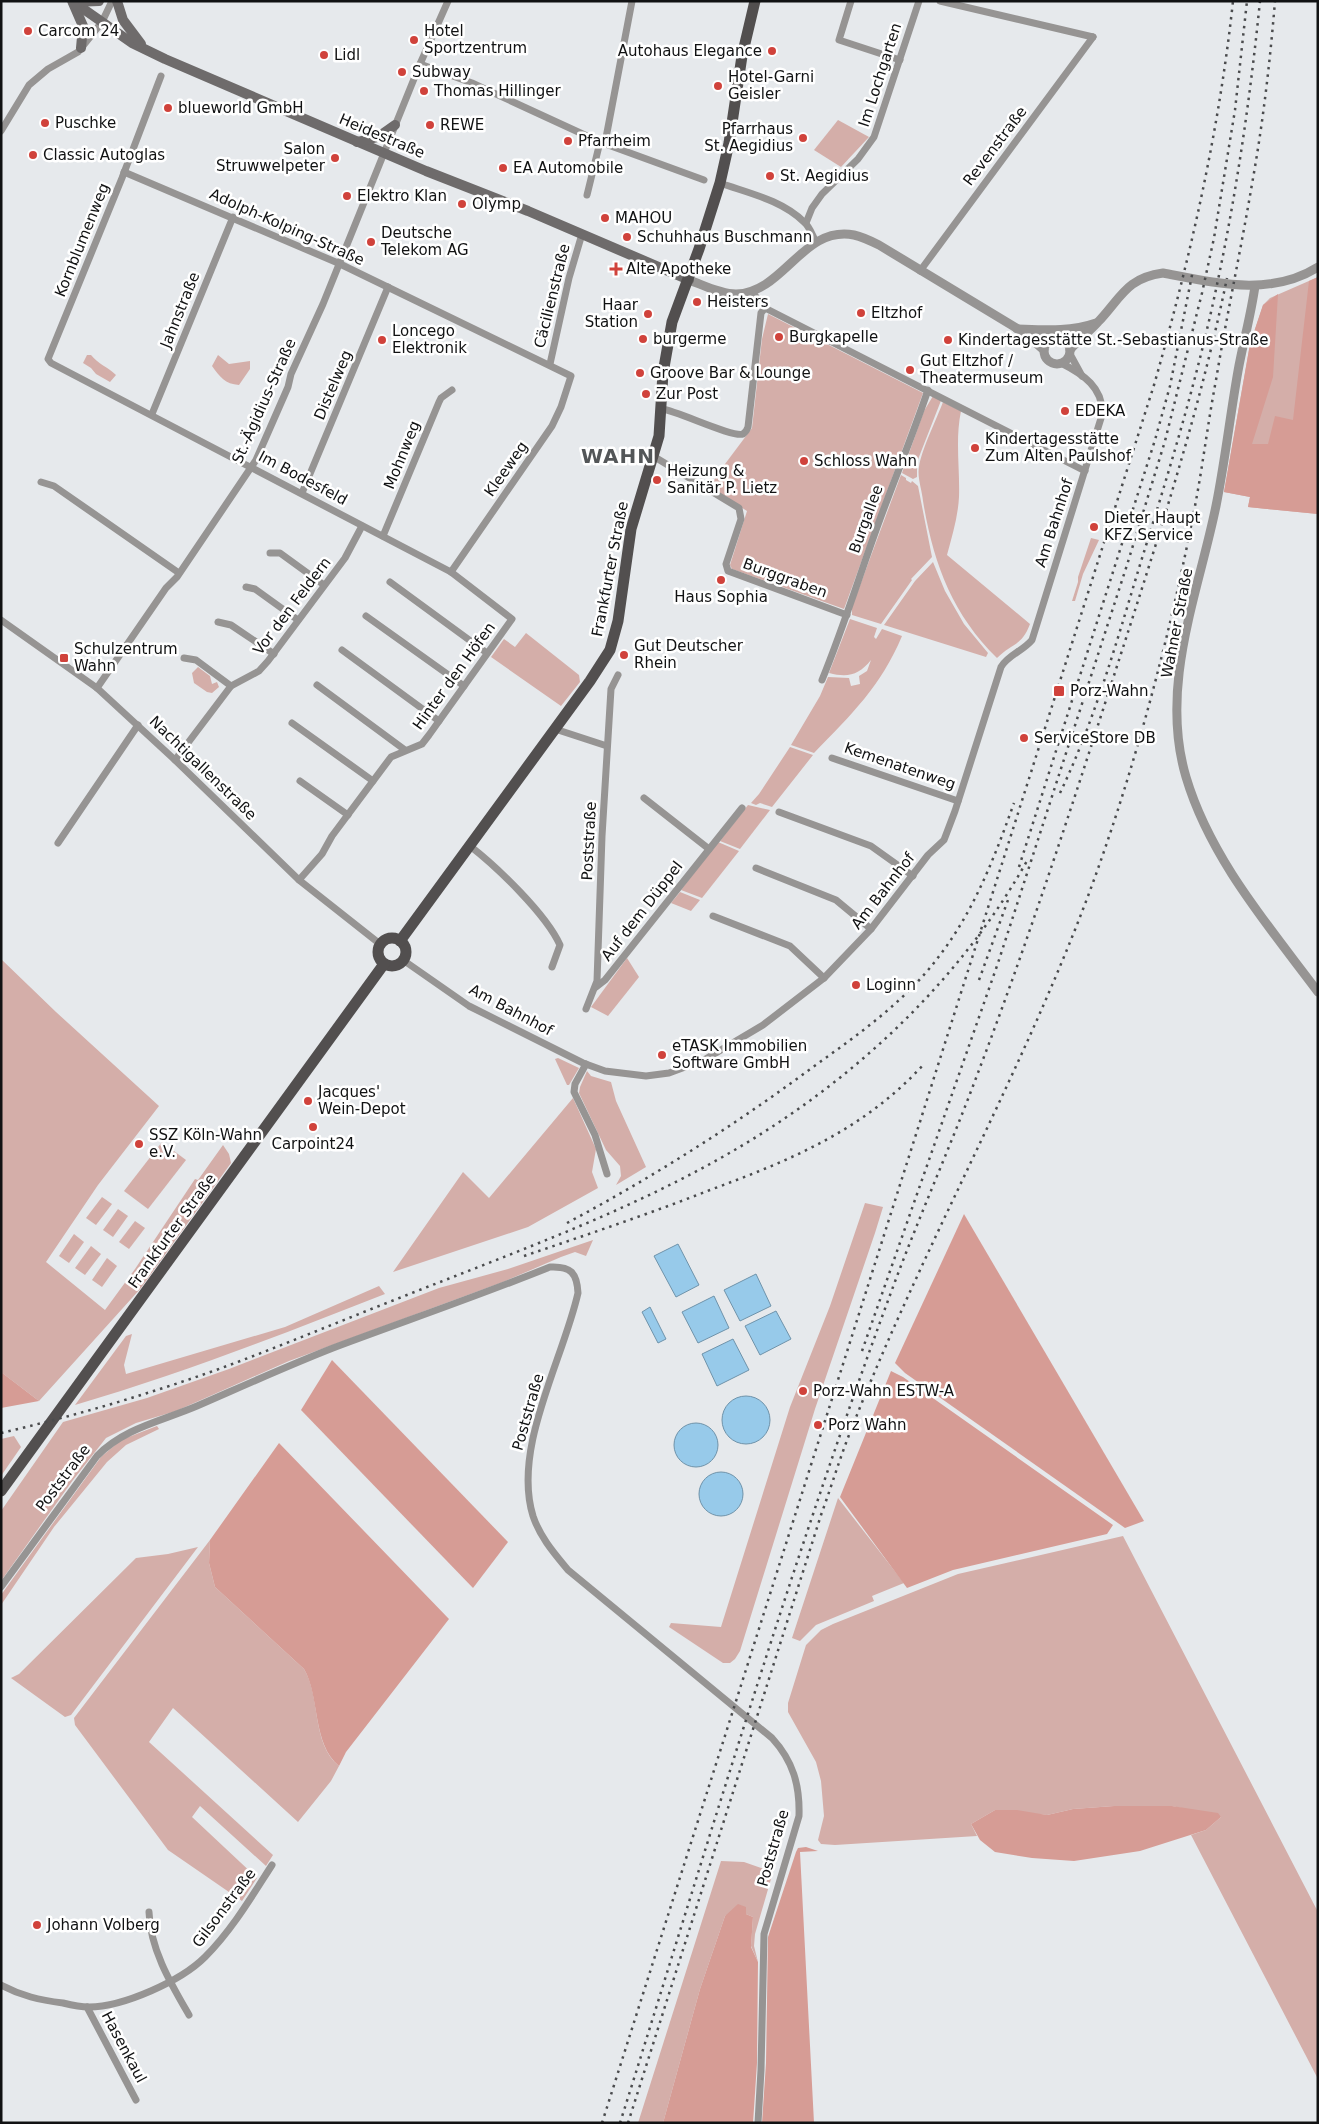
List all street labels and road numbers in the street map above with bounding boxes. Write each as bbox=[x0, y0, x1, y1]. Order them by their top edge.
street label: Im Lochgarten bbox=[855, 21, 905, 129]
street label: Revenstraße bbox=[959, 103, 1031, 189]
street label: Heidestraße bbox=[337, 110, 427, 162]
street label: Kornblumenweg bbox=[51, 180, 113, 300]
street label: Adolph-Kolping-Straße bbox=[207, 185, 367, 269]
street label: Cäcilienstraße bbox=[530, 242, 574, 350]
street label: Jahnstraße bbox=[156, 269, 203, 352]
street label: St.-Ägidius-Straße bbox=[227, 335, 300, 466]
street label: Distelweg bbox=[310, 348, 356, 422]
street label: Mohnweg bbox=[380, 418, 424, 492]
street label: Kleeweg bbox=[480, 438, 532, 500]
street label: Im Bodesfeld bbox=[255, 447, 351, 509]
street label: Am Bahnhof bbox=[1031, 476, 1077, 570]
street label: Burgallee bbox=[845, 482, 887, 556]
street label: Frankfurter Straße bbox=[588, 500, 632, 638]
street label: Vor den Feldern bbox=[249, 554, 335, 658]
street label: Burggraben bbox=[740, 554, 830, 602]
street label: Wahner Straße bbox=[1158, 566, 1196, 680]
street label: Hinter den Höfen bbox=[409, 619, 499, 733]
street label: Nachtigallenstraße bbox=[146, 712, 260, 824]
street label: Kemenatenweg bbox=[842, 739, 958, 793]
street label: Poststraße bbox=[578, 801, 600, 881]
street label: Am Bahnhof bbox=[848, 849, 919, 933]
street label: Auf dem Düppel bbox=[598, 858, 686, 964]
street label: Am Bahnhof bbox=[466, 980, 557, 1040]
street label: Frankfurter Straße bbox=[124, 1170, 220, 1292]
street label: Poststraße bbox=[508, 1371, 548, 1453]
street label: Poststraße bbox=[32, 1441, 94, 1515]
street label: Poststraße bbox=[753, 1807, 793, 1889]
street label: Gilsonstraße bbox=[188, 1865, 260, 1951]
street label: Hasenkaul bbox=[98, 2008, 150, 2086]

